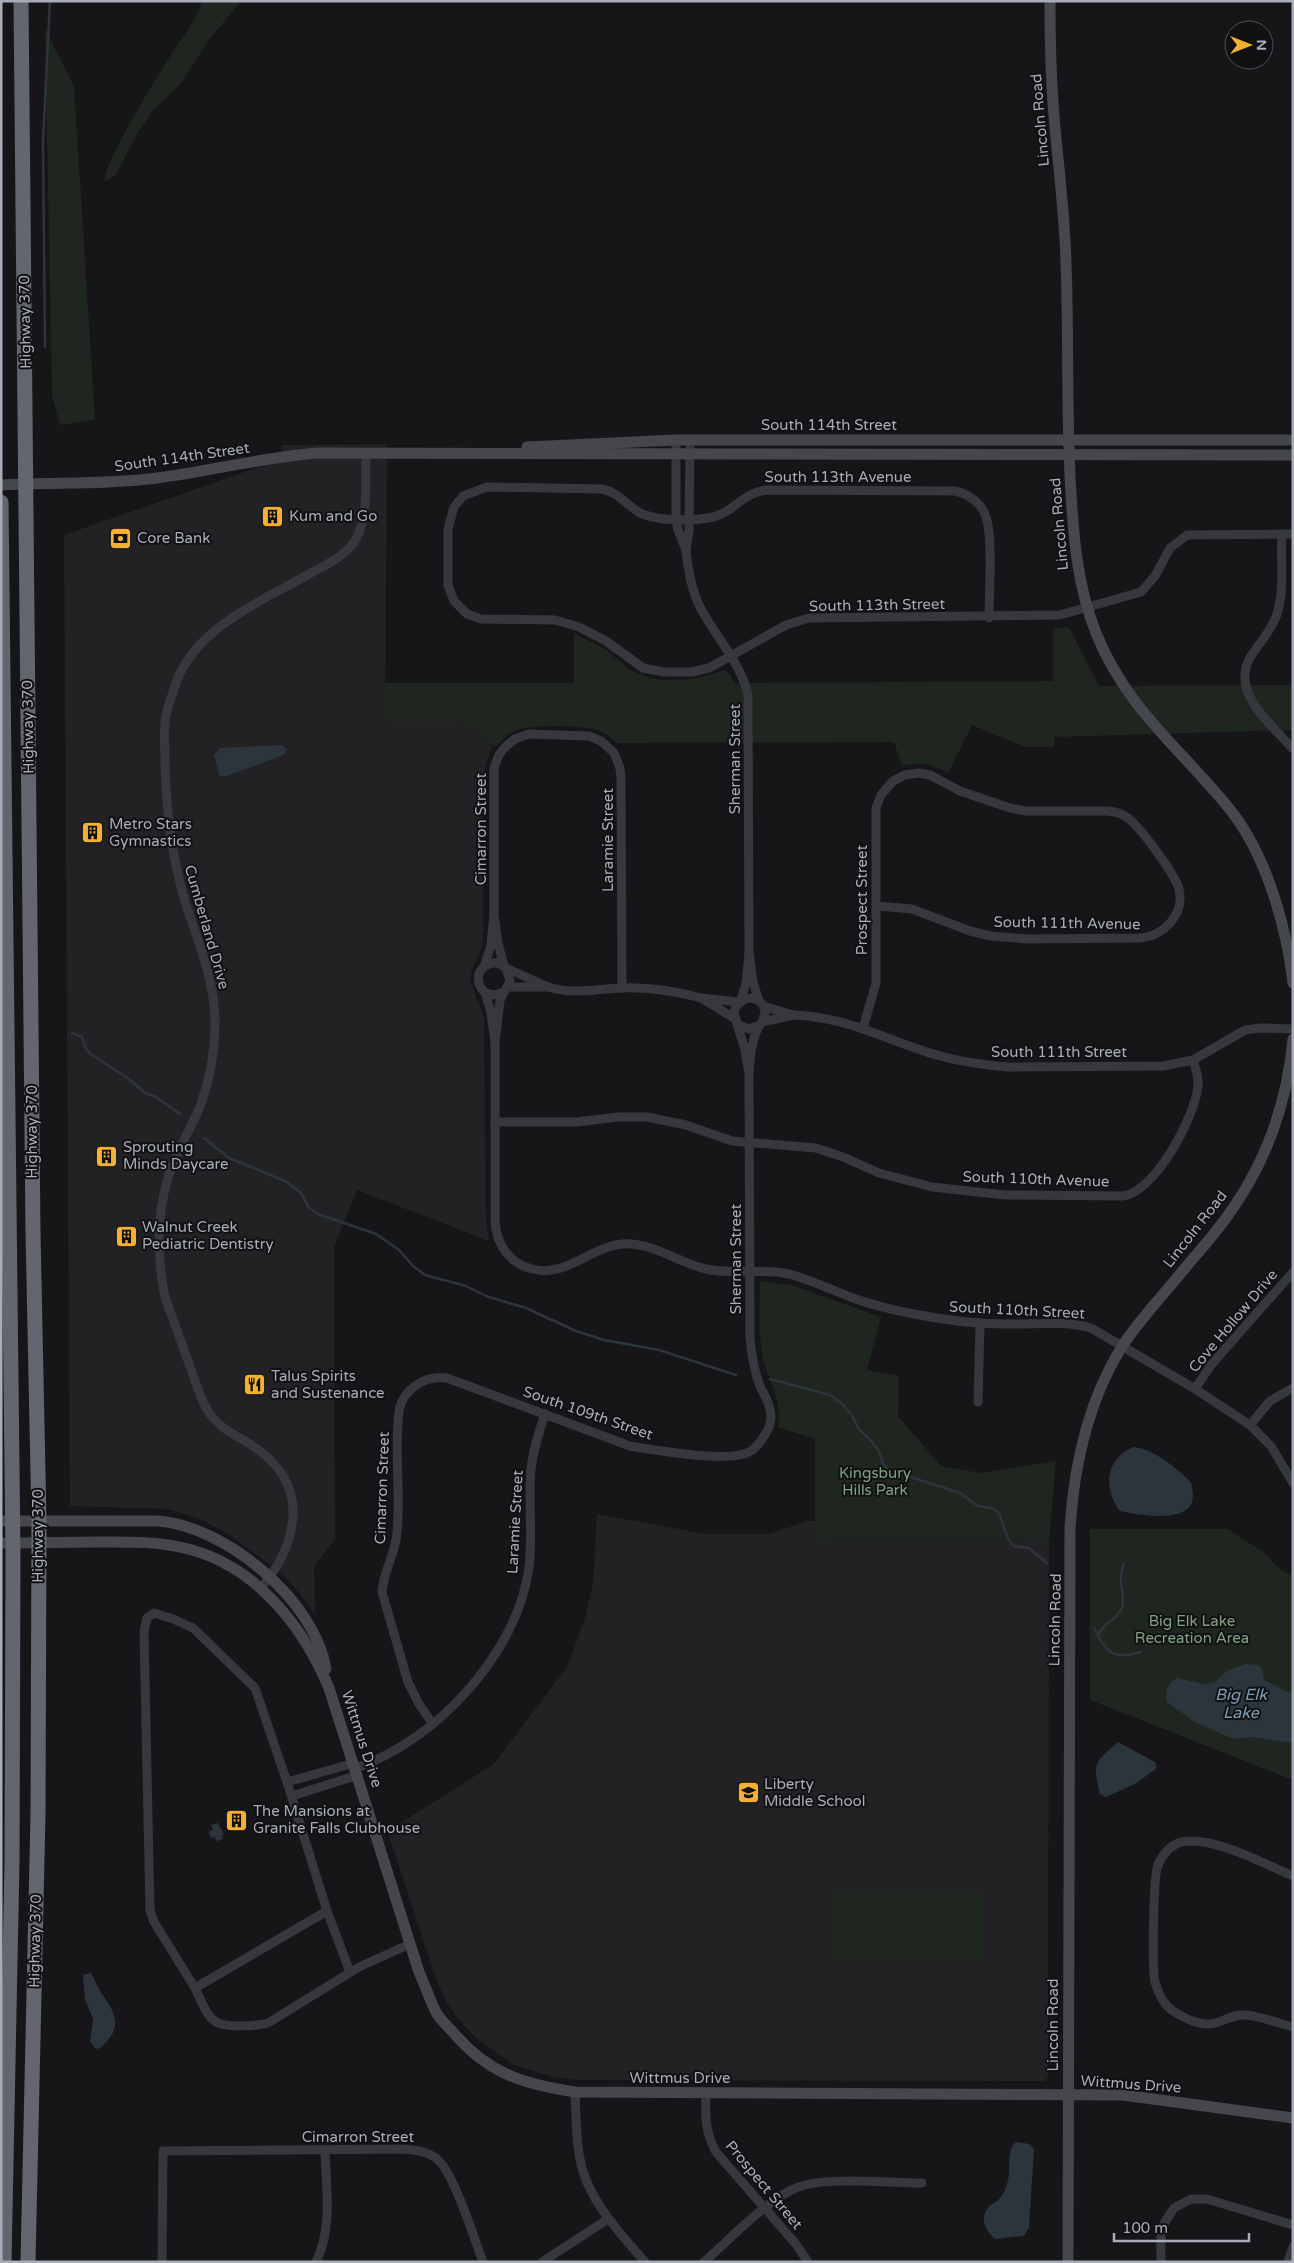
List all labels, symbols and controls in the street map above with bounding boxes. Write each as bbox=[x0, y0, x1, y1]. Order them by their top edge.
north arrow bbox=[1224, 20, 1274, 70]
text: N bbox=[1253, 39, 1270, 51]
street label: Lincoln Road bbox=[1027, 73, 1053, 167]
street label: Highway 370 bbox=[15, 275, 35, 369]
street label: South 114th Street bbox=[761, 416, 897, 434]
street label: South 114th Street bbox=[113, 439, 251, 475]
street label: South 113th Avenue bbox=[765, 468, 911, 486]
street label: Lincoln Road bbox=[1046, 477, 1072, 571]
building icon: Kum and Go bbox=[261, 504, 285, 528]
place label: Kum and Go bbox=[289, 507, 377, 525]
bank icon: Core Bank bbox=[109, 526, 133, 550]
place label: Core Bank bbox=[137, 529, 210, 547]
street label: South 113th Street bbox=[809, 595, 945, 615]
street label: Highway 370 bbox=[18, 680, 38, 774]
street label: Sherman Street bbox=[726, 703, 744, 814]
street label: Cimarron Street bbox=[472, 772, 490, 885]
street label: Laramie Street bbox=[599, 788, 617, 892]
place label: Metro Stars Gymnastics bbox=[109, 815, 192, 850]
building icon: Metro Stars Gymnastics bbox=[81, 821, 105, 845]
street label: Prospect Street bbox=[853, 845, 871, 955]
street label: Cumberland Drive bbox=[181, 863, 233, 991]
street label: South 111th Avenue bbox=[993, 913, 1141, 933]
street label: South 111th Street bbox=[991, 1043, 1127, 1061]
street label: Highway 370 bbox=[23, 1085, 41, 1179]
place label: Sprouting Minds Daycare bbox=[123, 1138, 229, 1173]
building icon: Sprouting Minds Daycare bbox=[95, 1144, 119, 1168]
street label: South 110th Avenue bbox=[962, 1167, 1110, 1191]
street label: Lincoln Road bbox=[1159, 1187, 1231, 1271]
street label: Sherman Street bbox=[727, 1203, 745, 1314]
place label: Walnut Creek Pediatric Dentistry bbox=[142, 1218, 273, 1253]
building icon: Walnut Creek Pediatric Dentistry bbox=[114, 1224, 138, 1248]
street label: Cove Hollow Drive bbox=[1185, 1266, 1281, 1376]
street label: South 110th Street bbox=[949, 1297, 1086, 1323]
place label: Talus Spirits and Sustenance bbox=[271, 1367, 385, 1402]
restaurant icon: Talus Spirits and Sustenance bbox=[243, 1373, 267, 1397]
street label: South 109th Street bbox=[521, 1382, 656, 1444]
street label: Cimarron Street bbox=[371, 1431, 393, 1545]
park label: Kingsbury Hills Park bbox=[839, 1464, 911, 1499]
street label: Laramie Street bbox=[503, 1469, 527, 1574]
street label: Highway 370 bbox=[29, 1489, 47, 1583]
street label: Lincoln Road bbox=[1045, 1573, 1065, 1667]
park label: Big Elk Lake Recreation Area bbox=[1135, 1612, 1249, 1647]
water label: Big Elk Lake bbox=[1215, 1685, 1268, 1723]
street label: Wittmus Drive bbox=[338, 1688, 386, 1790]
place label: Liberty Middle School bbox=[764, 1775, 865, 1810]
school or university icon: Liberty Middle School bbox=[736, 1781, 760, 1805]
place label: The Mansions at Granite Falls Clubhouse bbox=[253, 1802, 420, 1837]
building icon: The Mansions at Granite Falls Clubhouse bbox=[225, 1808, 249, 1832]
street label: Highway 370 bbox=[25, 1894, 45, 1988]
street label: Lincoln Road bbox=[1044, 1978, 1062, 2072]
street label: Wittmus Drive bbox=[629, 2069, 731, 2087]
street label: Wittmus Drive bbox=[1080, 2071, 1182, 2097]
street label: Cimarron Street bbox=[302, 2128, 415, 2146]
street label: Prospect Street bbox=[722, 2137, 806, 2233]
scale bar bbox=[1114, 2210, 1249, 2242]
text: 100 m bbox=[1122, 2219, 1168, 2237]

